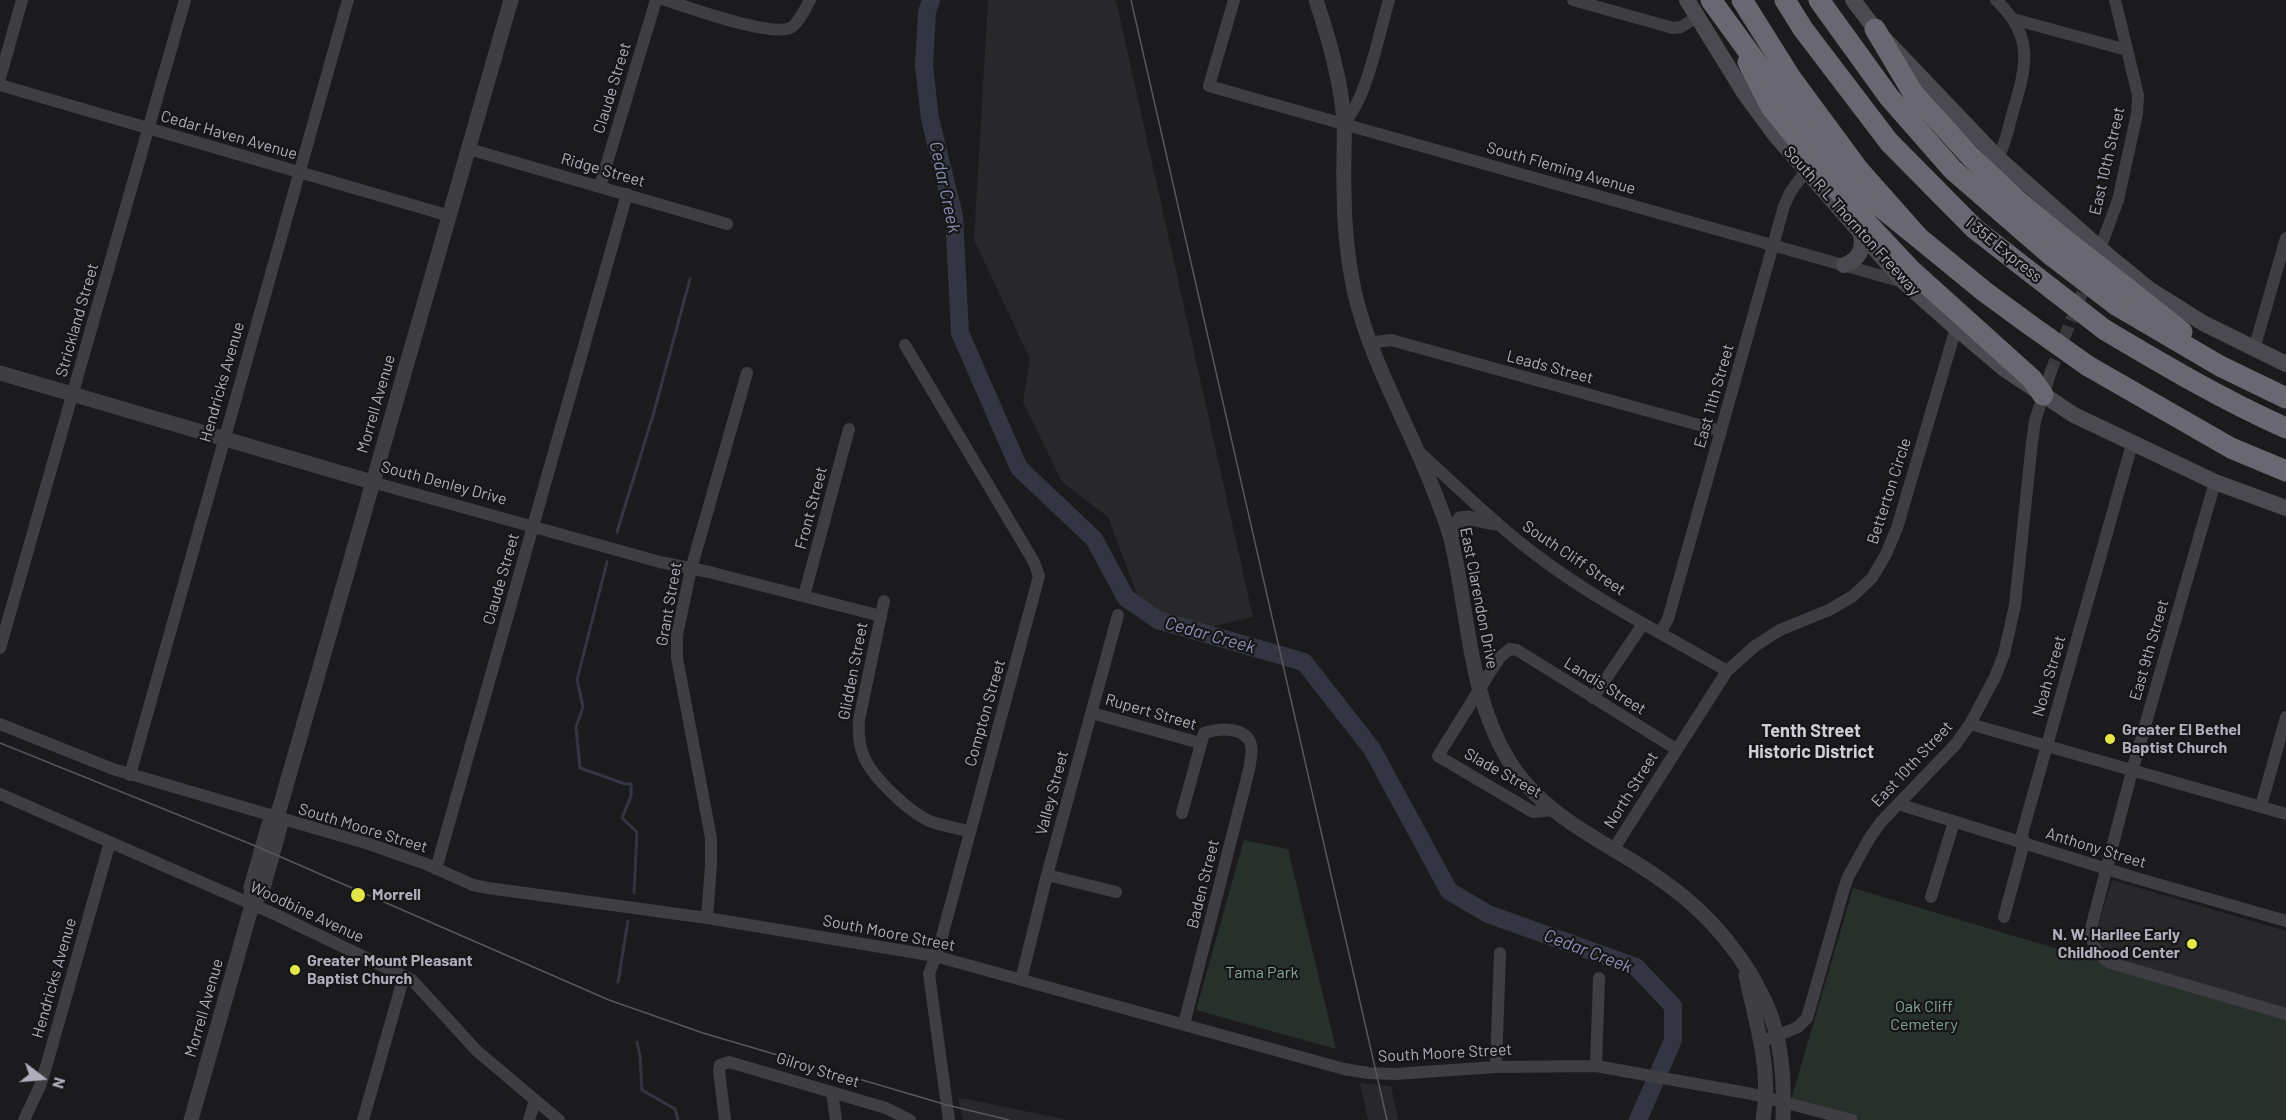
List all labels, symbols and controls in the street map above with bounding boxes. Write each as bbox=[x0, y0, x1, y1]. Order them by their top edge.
street label: Claude Street bbox=[589, 40, 635, 136]
street label: East 10th Street bbox=[2085, 105, 2129, 217]
street label: Cedar Haven Avenue bbox=[158, 106, 300, 164]
street label: South Fleming Avenue bbox=[1484, 138, 1638, 198]
water label: Cedar Creek bbox=[925, 139, 965, 235]
street label: South R L Thornton Freeway bbox=[1780, 142, 1924, 300]
street label: Ridge Street bbox=[559, 149, 647, 191]
street label: I 35E Express bbox=[1962, 214, 2046, 286]
street label: Strickland Street bbox=[52, 261, 102, 379]
street label: Hendricks Avenue bbox=[196, 320, 248, 444]
street label: East 11th Street bbox=[1690, 342, 1738, 450]
street label: Leads Street bbox=[1505, 346, 1595, 388]
street label: Morrell Avenue bbox=[353, 352, 399, 456]
street label: Betterton Circle bbox=[1863, 435, 1915, 547]
street label: South Denley Drive bbox=[379, 457, 509, 509]
street label: Front Street bbox=[791, 465, 831, 551]
street label: South Cliff Street bbox=[1519, 516, 1629, 600]
street label: East Clarendon Drive bbox=[1456, 526, 1502, 670]
street label: Claude Street bbox=[479, 531, 523, 627]
street label: Grant Street bbox=[652, 560, 686, 648]
street label: East 9th Street bbox=[2125, 597, 2173, 703]
water label: Cedar Creek bbox=[1162, 612, 1258, 658]
street label: Glidden Street bbox=[834, 621, 872, 721]
street label: Noah Street bbox=[2028, 633, 2070, 719]
street label: Landis Street bbox=[1560, 653, 1650, 719]
street label: Compton Street bbox=[961, 657, 1009, 769]
street label: Rupert Street bbox=[1103, 690, 1199, 734]
street label: East 10th Street bbox=[1867, 717, 1957, 811]
district label: Tenth Street Historic District bbox=[1748, 720, 1874, 762]
place label: Greater El Bethel Baptist Church bbox=[2122, 720, 2241, 758]
marker: Greater El Bethel Baptist Church bbox=[2103, 732, 2117, 746]
street label: Slade Street bbox=[1461, 744, 1545, 802]
street label: North Street bbox=[1600, 748, 1662, 832]
street label: Valley Street bbox=[1031, 749, 1073, 837]
street label: South Moore Street bbox=[296, 799, 430, 857]
street label: Anthony Street bbox=[2043, 824, 2149, 872]
street label: Baden Street bbox=[1183, 838, 1223, 930]
street label: Woodbine Avenue bbox=[247, 877, 367, 947]
place label: Morrell bbox=[372, 885, 421, 905]
marker: Morrell bbox=[349, 886, 367, 904]
street label: South Moore Street bbox=[821, 911, 957, 955]
street label: Hendricks Avenue bbox=[28, 916, 80, 1040]
water label: Cedar Creek bbox=[1541, 924, 1635, 978]
place label: N. W. Harllee Early Childhood Center bbox=[2052, 925, 2180, 963]
marker: N. W. Harllee Early Childhood Center bbox=[2185, 937, 2199, 951]
place label: Greater Mount Pleasant Baptist Church bbox=[307, 951, 473, 989]
street label: Morrell Avenue bbox=[181, 956, 227, 1060]
marker: Greater Mount Pleasant Baptist Church bbox=[288, 963, 302, 977]
park label: Tama Park bbox=[1225, 963, 1299, 983]
park label: Oak Cliff Cemetery bbox=[1890, 997, 1958, 1035]
street label: South Moore Street bbox=[1377, 1040, 1513, 1066]
north arrow bbox=[12, 1048, 72, 1108]
street label: Gilroy Street bbox=[774, 1048, 862, 1092]
text: N bbox=[49, 1075, 70, 1091]

